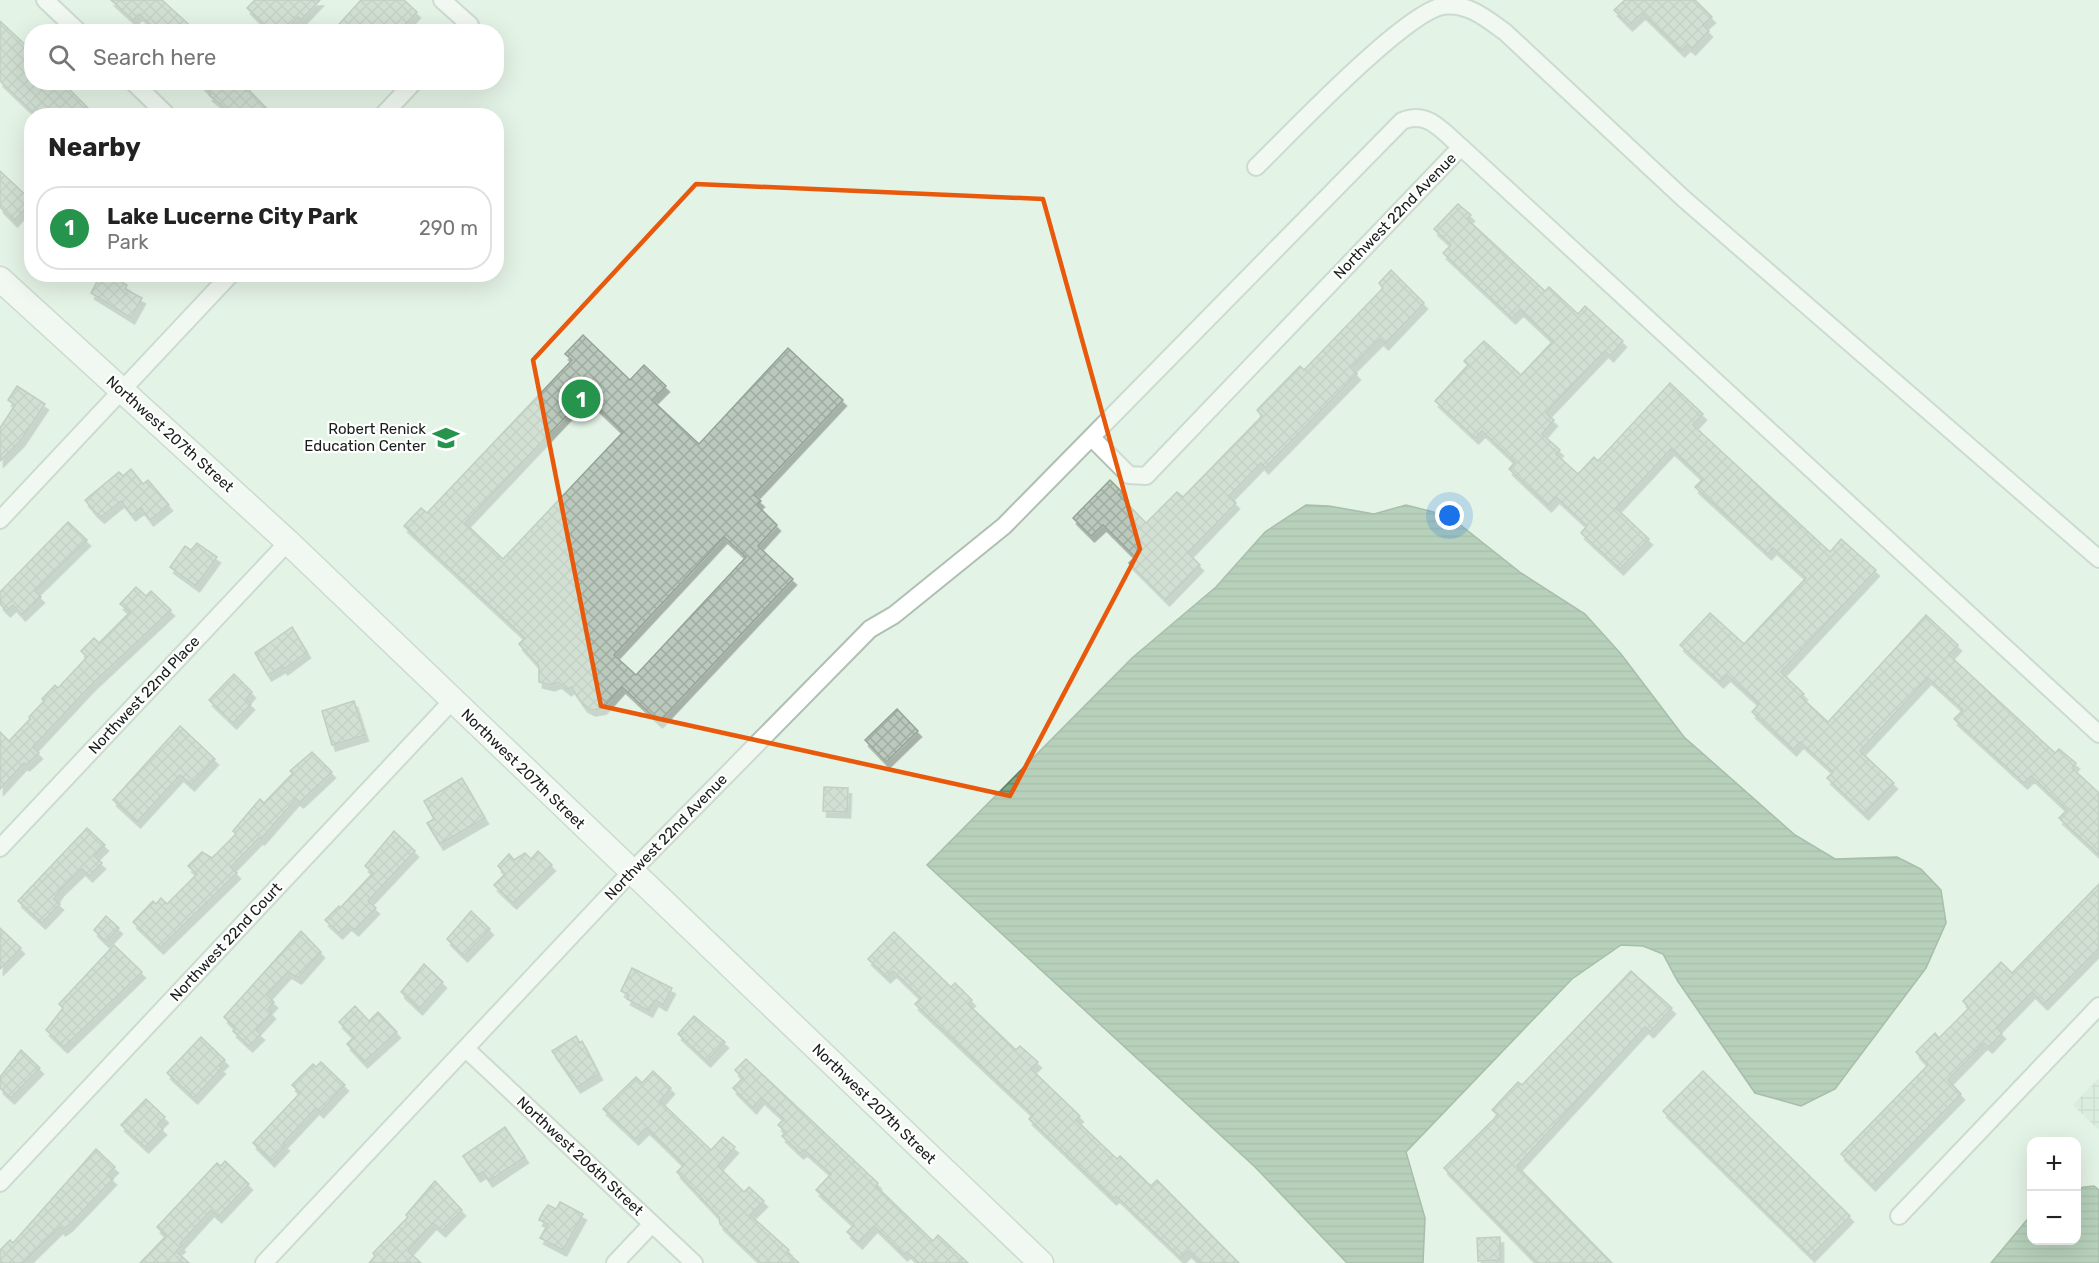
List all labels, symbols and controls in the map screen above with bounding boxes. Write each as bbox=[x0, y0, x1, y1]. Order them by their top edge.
search box bbox=[24, 24, 504, 90]
icon: search bbox=[45, 41, 78, 74]
text: Search here bbox=[93, 44, 216, 71]
text: Nearby bbox=[48, 132, 141, 163]
street label: Northwest 22nd Avenue bbox=[1330, 149, 1460, 283]
text: Lake Lucerne City Park bbox=[107, 203, 358, 230]
text: 1 bbox=[65, 216, 74, 240]
text: 290 m bbox=[419, 216, 478, 240]
text: Park bbox=[107, 230, 149, 254]
street label: Northwest 207th Street bbox=[103, 372, 237, 496]
pin: 1 bbox=[562, 376, 600, 422]
place label: Robert Renick Education Center bbox=[304, 420, 426, 455]
school or university icon: Robert Renick Education Center bbox=[431, 423, 461, 453]
your location bbox=[1435, 501, 1464, 530]
street label: Northwest 22nd Place bbox=[85, 632, 203, 758]
street label: Northwest 207th Street bbox=[457, 705, 589, 833]
street label: Northwest 22nd Avenue bbox=[601, 770, 731, 904]
street label: Northwest 22nd Court bbox=[166, 879, 286, 1005]
street label: Northwest 207th Street bbox=[808, 1040, 940, 1168]
street label: Northwest 206th Street bbox=[513, 1093, 647, 1219]
map controls bbox=[2027, 1137, 2081, 1245]
button: + bbox=[2027, 1137, 2081, 1191]
button: − bbox=[2027, 1191, 2081, 1245]

